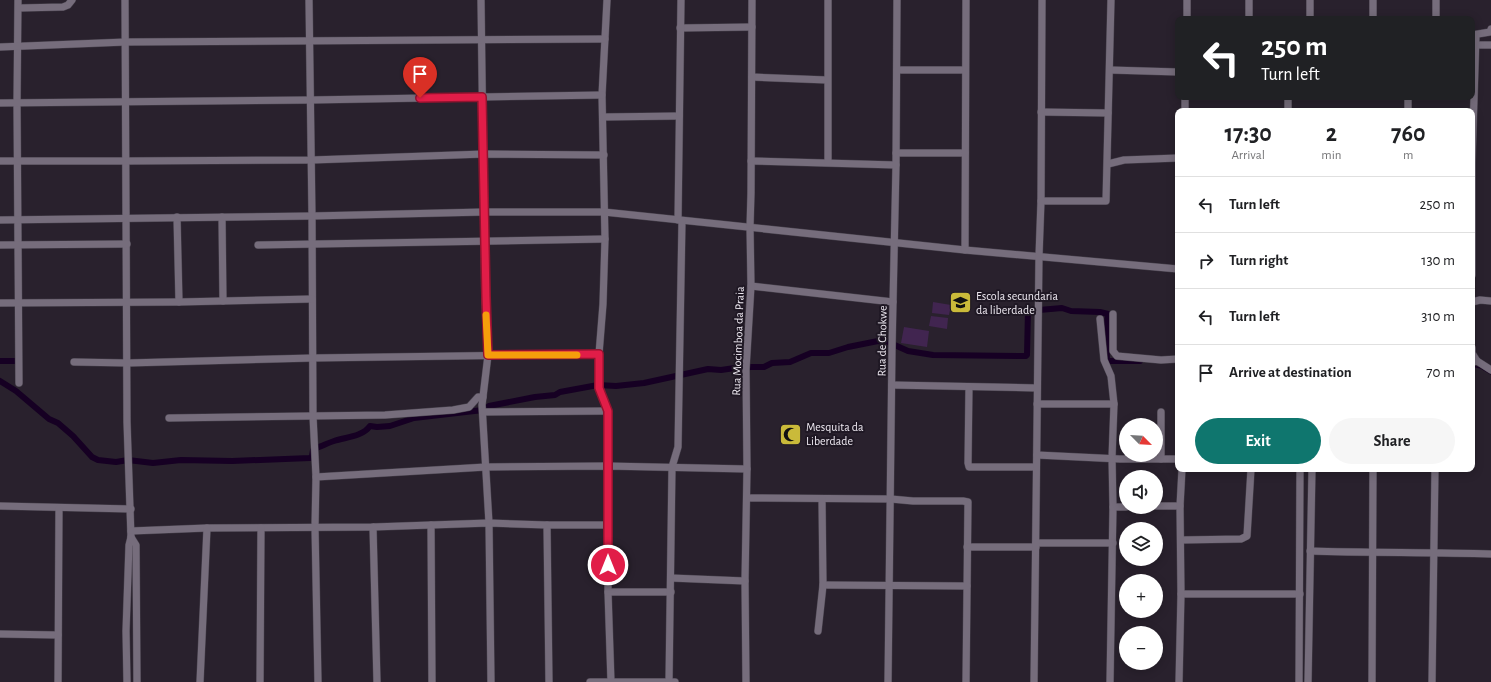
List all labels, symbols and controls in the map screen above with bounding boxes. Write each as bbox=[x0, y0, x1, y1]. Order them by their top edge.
icon: left bbox=[1195, 32, 1247, 84]
text: 250 m bbox=[1261, 33, 1328, 61]
pin bbox=[403, 57, 437, 98]
icon: arrive bbox=[409, 63, 431, 85]
text: Turn left bbox=[1261, 66, 1320, 84]
text: 17:30 bbox=[1224, 122, 1272, 146]
text: 2 bbox=[1326, 122, 1337, 146]
text: 760 bbox=[1391, 122, 1426, 146]
text: Arrival bbox=[1231, 149, 1265, 162]
text: min bbox=[1321, 149, 1342, 162]
text: m bbox=[1403, 149, 1413, 162]
icon: left bbox=[1195, 194, 1217, 216]
text: Turn left bbox=[1229, 197, 1280, 212]
text: 250 m bbox=[1420, 197, 1455, 212]
icon: right bbox=[1195, 250, 1217, 272]
text: Turn right bbox=[1229, 253, 1288, 268]
text: 130 m bbox=[1421, 253, 1455, 268]
street label: Rua Mocimboa da Praia bbox=[730, 286, 746, 396]
school or university icon: Escola secundaria da liberdade bbox=[948, 290, 974, 316]
place label: Escola secundaria da liberdade bbox=[976, 290, 1058, 316]
street label: Rua de Chokwe bbox=[875, 305, 889, 377]
icon: left bbox=[1195, 306, 1217, 328]
text: Turn left bbox=[1229, 309, 1280, 324]
text: 310 m bbox=[1421, 309, 1455, 324]
icon: arrive bbox=[1195, 362, 1217, 384]
text: Arrive at destination bbox=[1229, 365, 1352, 380]
text: 70 m bbox=[1426, 365, 1455, 380]
north arrow bbox=[1119, 418, 1163, 462]
map controls bbox=[1119, 418, 1163, 670]
button: Exit bbox=[1195, 418, 1321, 464]
button: Share bbox=[1329, 418, 1455, 464]
mosque icon: Mesquita da Liberdade bbox=[778, 421, 804, 447]
place label: Mesquita da Liberdade bbox=[806, 421, 864, 447]
button: sound bbox=[1119, 470, 1163, 514]
button: layers bbox=[1119, 522, 1163, 566]
position arrow bbox=[587, 544, 629, 586]
button: + bbox=[1119, 574, 1163, 618]
button: − bbox=[1119, 626, 1163, 670]

